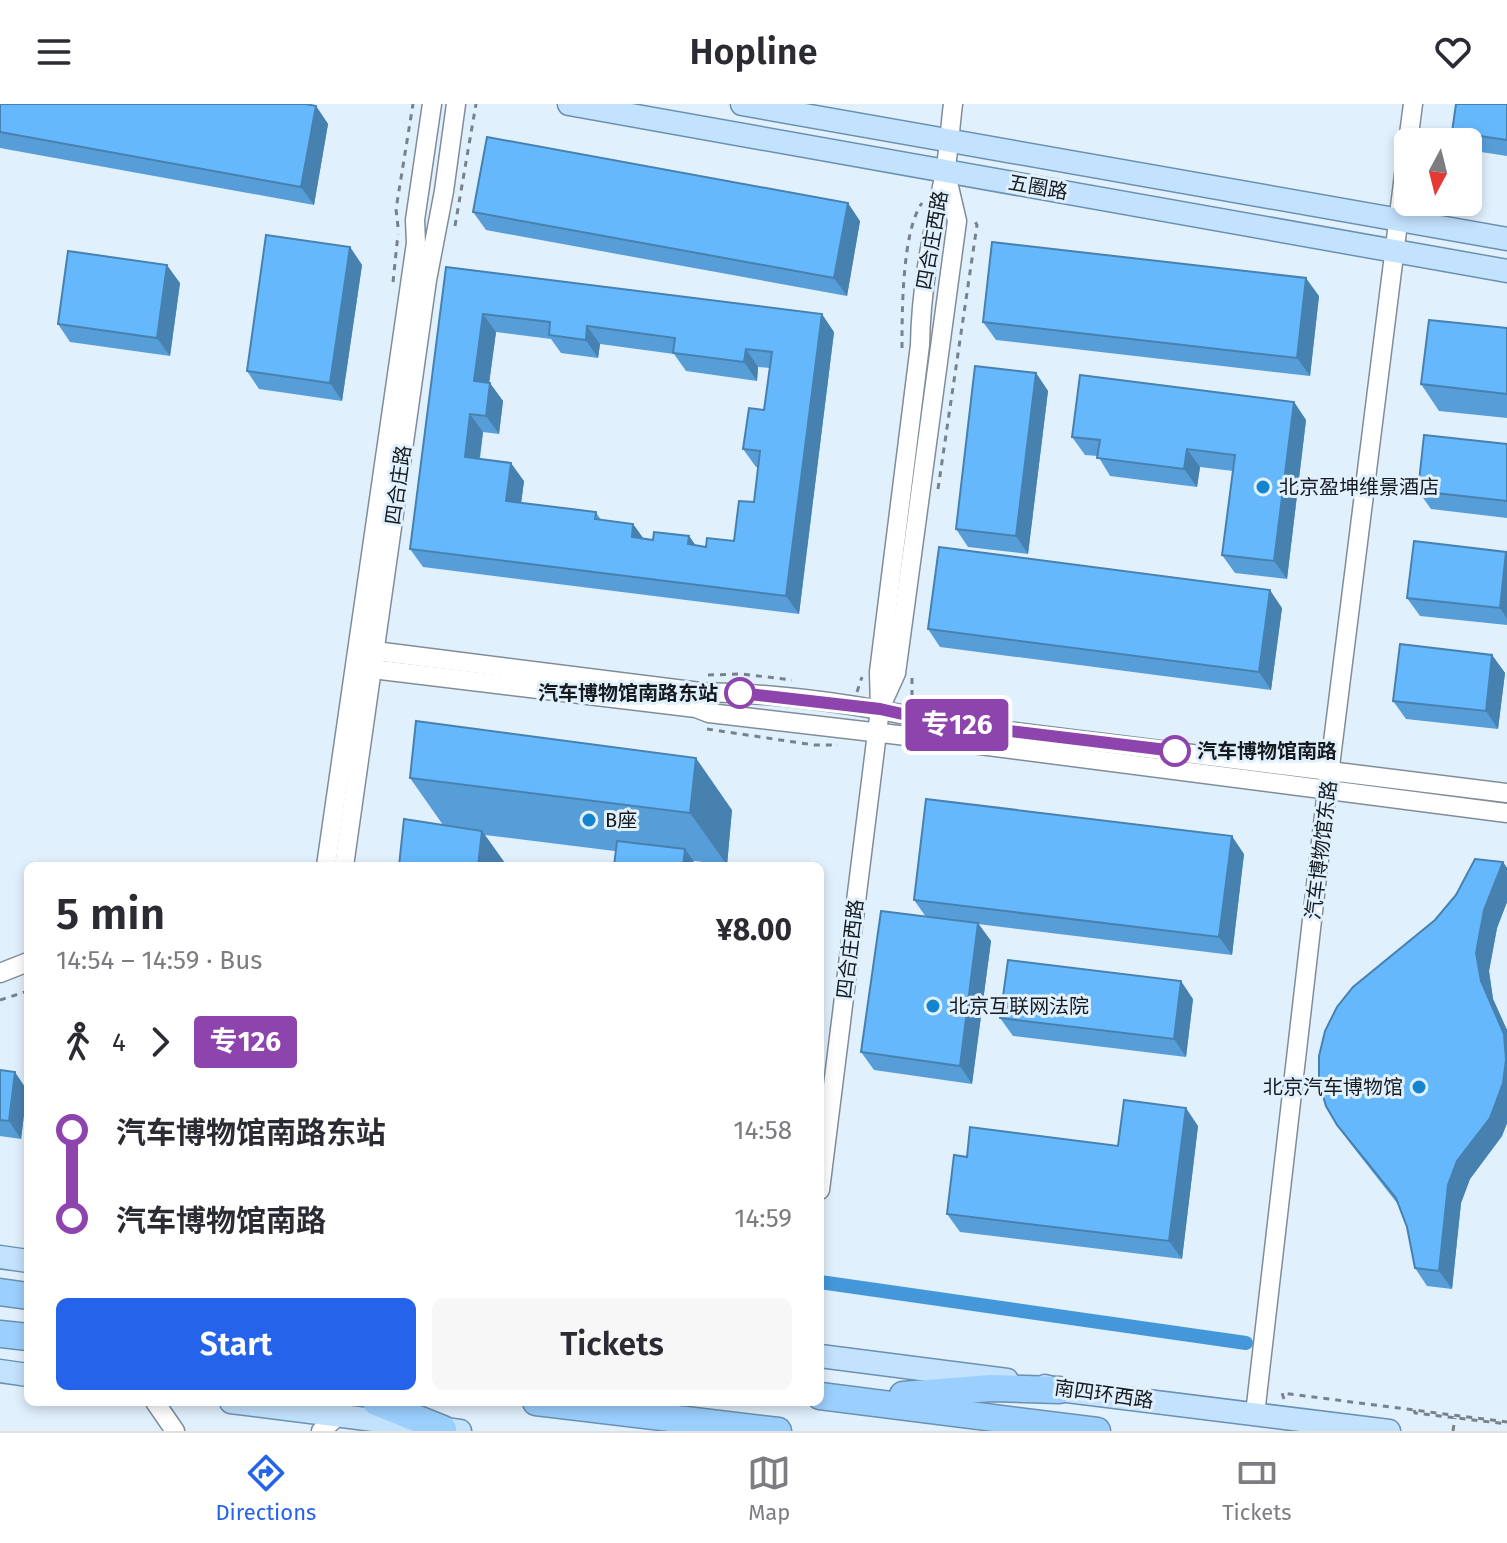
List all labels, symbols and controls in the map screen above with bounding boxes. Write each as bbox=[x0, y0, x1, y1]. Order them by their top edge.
icon: menu bbox=[32, 30, 76, 74]
text: Hopline bbox=[689, 30, 818, 74]
icon: heart bbox=[1431, 30, 1475, 74]
north arrow bbox=[1394, 128, 1482, 216]
map controls bbox=[1394, 128, 1482, 216]
street label: 五圈路 bbox=[1006, 170, 1070, 204]
street label: 四合庄西路 bbox=[911, 189, 953, 291]
street label: 四合庄路 bbox=[381, 444, 415, 526]
place label: 北京盈坤维景酒店 bbox=[1279, 475, 1439, 499]
marker: 北京盈坤维景酒店 bbox=[1254, 478, 1272, 496]
marker: 汽车博物馆南路东站 bbox=[725, 678, 755, 708]
place label: 汽车博物馆南路东站 bbox=[538, 681, 718, 705]
line badge: 专126 bbox=[901, 699, 1013, 751]
text: 专126 bbox=[921, 708, 993, 741]
marker: 汽车博物馆南路 bbox=[1160, 736, 1190, 766]
place label: 汽车博物馆南路 bbox=[1197, 739, 1337, 763]
street label: 汽车博物馆东路 bbox=[1301, 779, 1341, 921]
place label: B座 bbox=[605, 808, 637, 832]
marker: B座 bbox=[580, 811, 598, 829]
text: 5 min bbox=[56, 888, 165, 941]
street label: 四合庄西路 bbox=[832, 898, 868, 1000]
text: ¥8.00 bbox=[716, 912, 792, 948]
text: 14:54 – 14:59 · Bus bbox=[56, 945, 262, 976]
place label: 北京互联网法院 bbox=[949, 994, 1089, 1018]
marker: 北京互联网法院 bbox=[924, 997, 942, 1015]
icon: walk bbox=[56, 1020, 100, 1064]
icon: forward bbox=[138, 1020, 182, 1064]
text: 专126 bbox=[210, 1025, 281, 1058]
text: 4 bbox=[112, 1027, 126, 1058]
place label: 北京汽车博物馆 bbox=[1263, 1075, 1403, 1099]
marker: 北京汽车博物馆 bbox=[1410, 1078, 1428, 1096]
text: 汽车博物馆南路东站 bbox=[116, 1115, 386, 1151]
text: 14:58 bbox=[733, 1115, 792, 1146]
text: 汽车博物馆南路 bbox=[116, 1203, 326, 1239]
text: 14:59 bbox=[734, 1203, 792, 1234]
button: Start bbox=[56, 1298, 416, 1390]
button: Tickets bbox=[432, 1298, 792, 1390]
street label: 南四环西路 bbox=[1053, 1375, 1155, 1413]
tab: Directions bbox=[215, 1451, 316, 1526]
tab: Map bbox=[747, 1451, 791, 1526]
tab: Tickets bbox=[1222, 1451, 1292, 1526]

